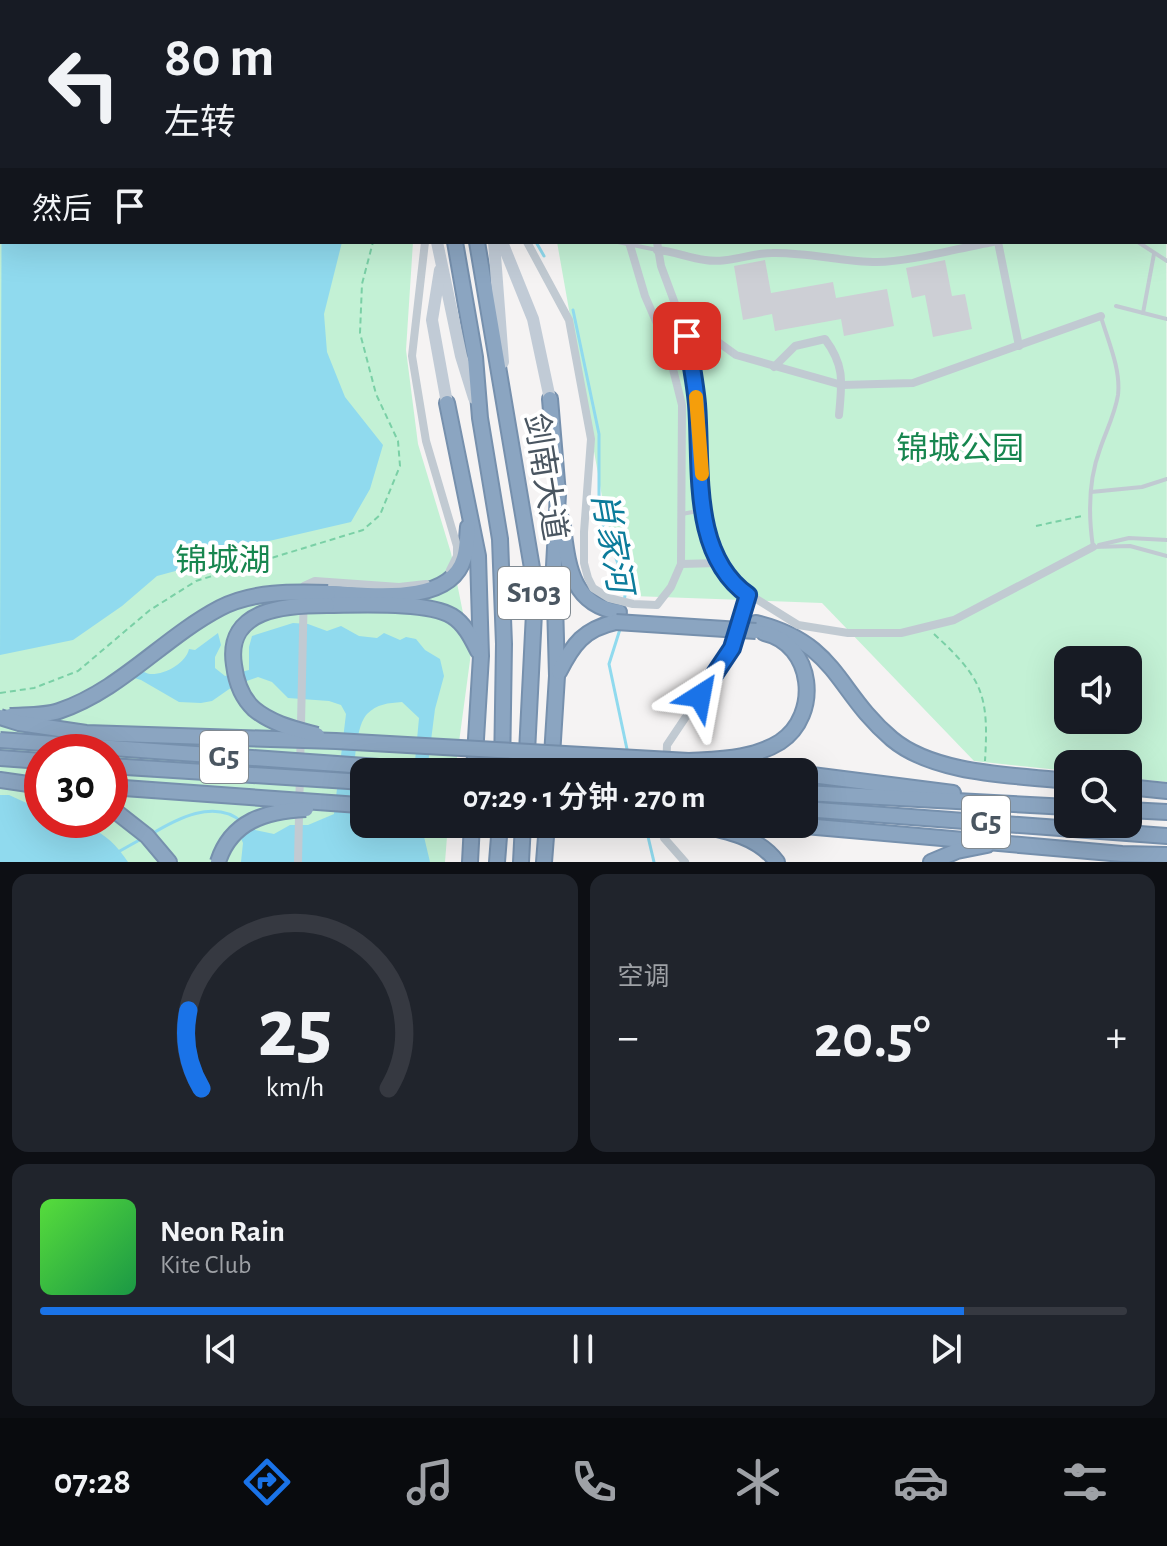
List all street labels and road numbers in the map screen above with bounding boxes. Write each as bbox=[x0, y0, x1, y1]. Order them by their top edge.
street label: 剑南大道 bbox=[519, 411, 573, 543]
road number: S103 bbox=[498, 567, 570, 619]
road number: G5 bbox=[200, 731, 248, 783]
road number: G5 bbox=[962, 796, 1010, 848]

